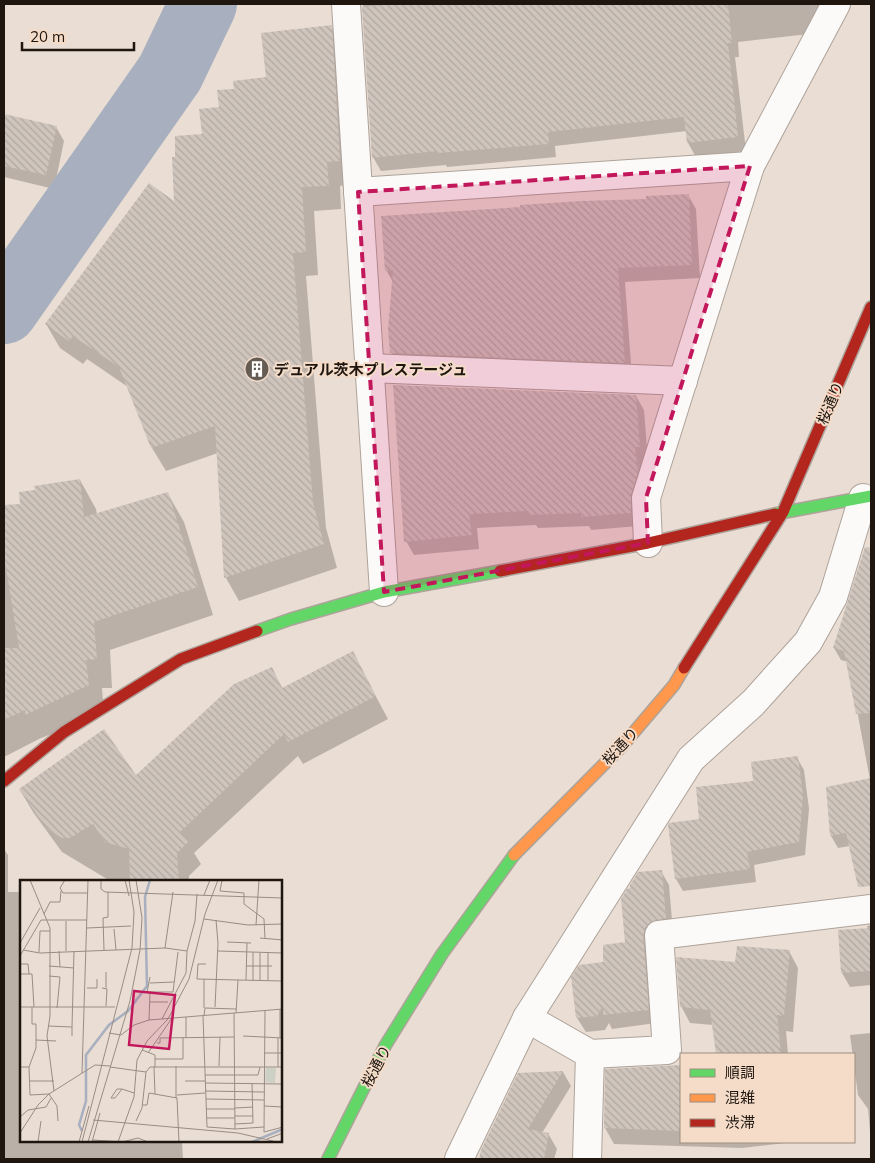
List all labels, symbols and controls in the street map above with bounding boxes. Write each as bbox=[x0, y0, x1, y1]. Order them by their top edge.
scale bar bbox=[22, 20, 135, 52]
text: 20 m bbox=[30, 27, 65, 46]
building icon: デュアル茨木プレステージュ bbox=[244, 356, 270, 382]
place label: デュアル茨木プレステージュ bbox=[274, 360, 467, 379]
street label: 桜通り bbox=[812, 379, 848, 427]
street label: 桜通り bbox=[598, 723, 642, 769]
inset map bbox=[20, 880, 282, 1143]
street label: 桜通り bbox=[357, 1042, 395, 1090]
legend bbox=[680, 1053, 855, 1143]
text: 順調 bbox=[725, 1063, 755, 1082]
text: 混雑 bbox=[725, 1088, 755, 1107]
text: 渋滞 bbox=[725, 1113, 755, 1132]

